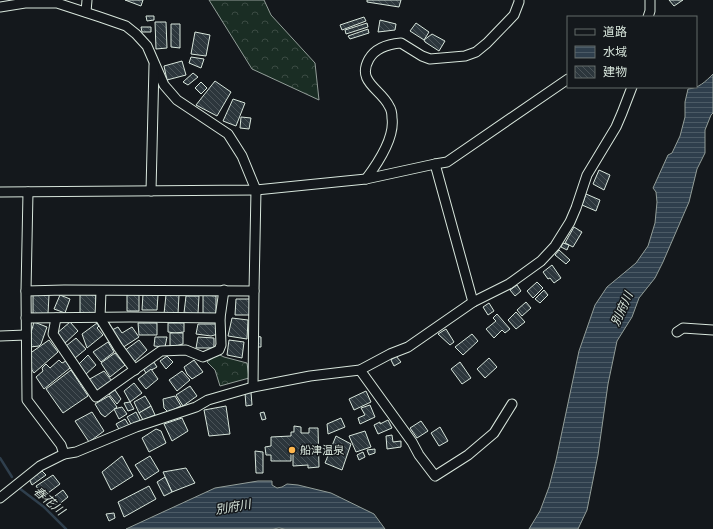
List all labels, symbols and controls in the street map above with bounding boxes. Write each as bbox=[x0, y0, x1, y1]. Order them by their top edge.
legend bbox=[567, 16, 697, 88]
text: 道路 bbox=[603, 25, 627, 39]
text: 水域 bbox=[603, 45, 627, 59]
text: 建物 bbox=[603, 65, 627, 79]
water label: 別府川 bbox=[608, 288, 637, 328]
place label: 船津温泉 bbox=[300, 444, 345, 456]
marker: 船津温泉 bbox=[287, 445, 297, 455]
water label: 春花川 bbox=[31, 484, 69, 519]
water label: 別府川 bbox=[214, 497, 254, 517]

